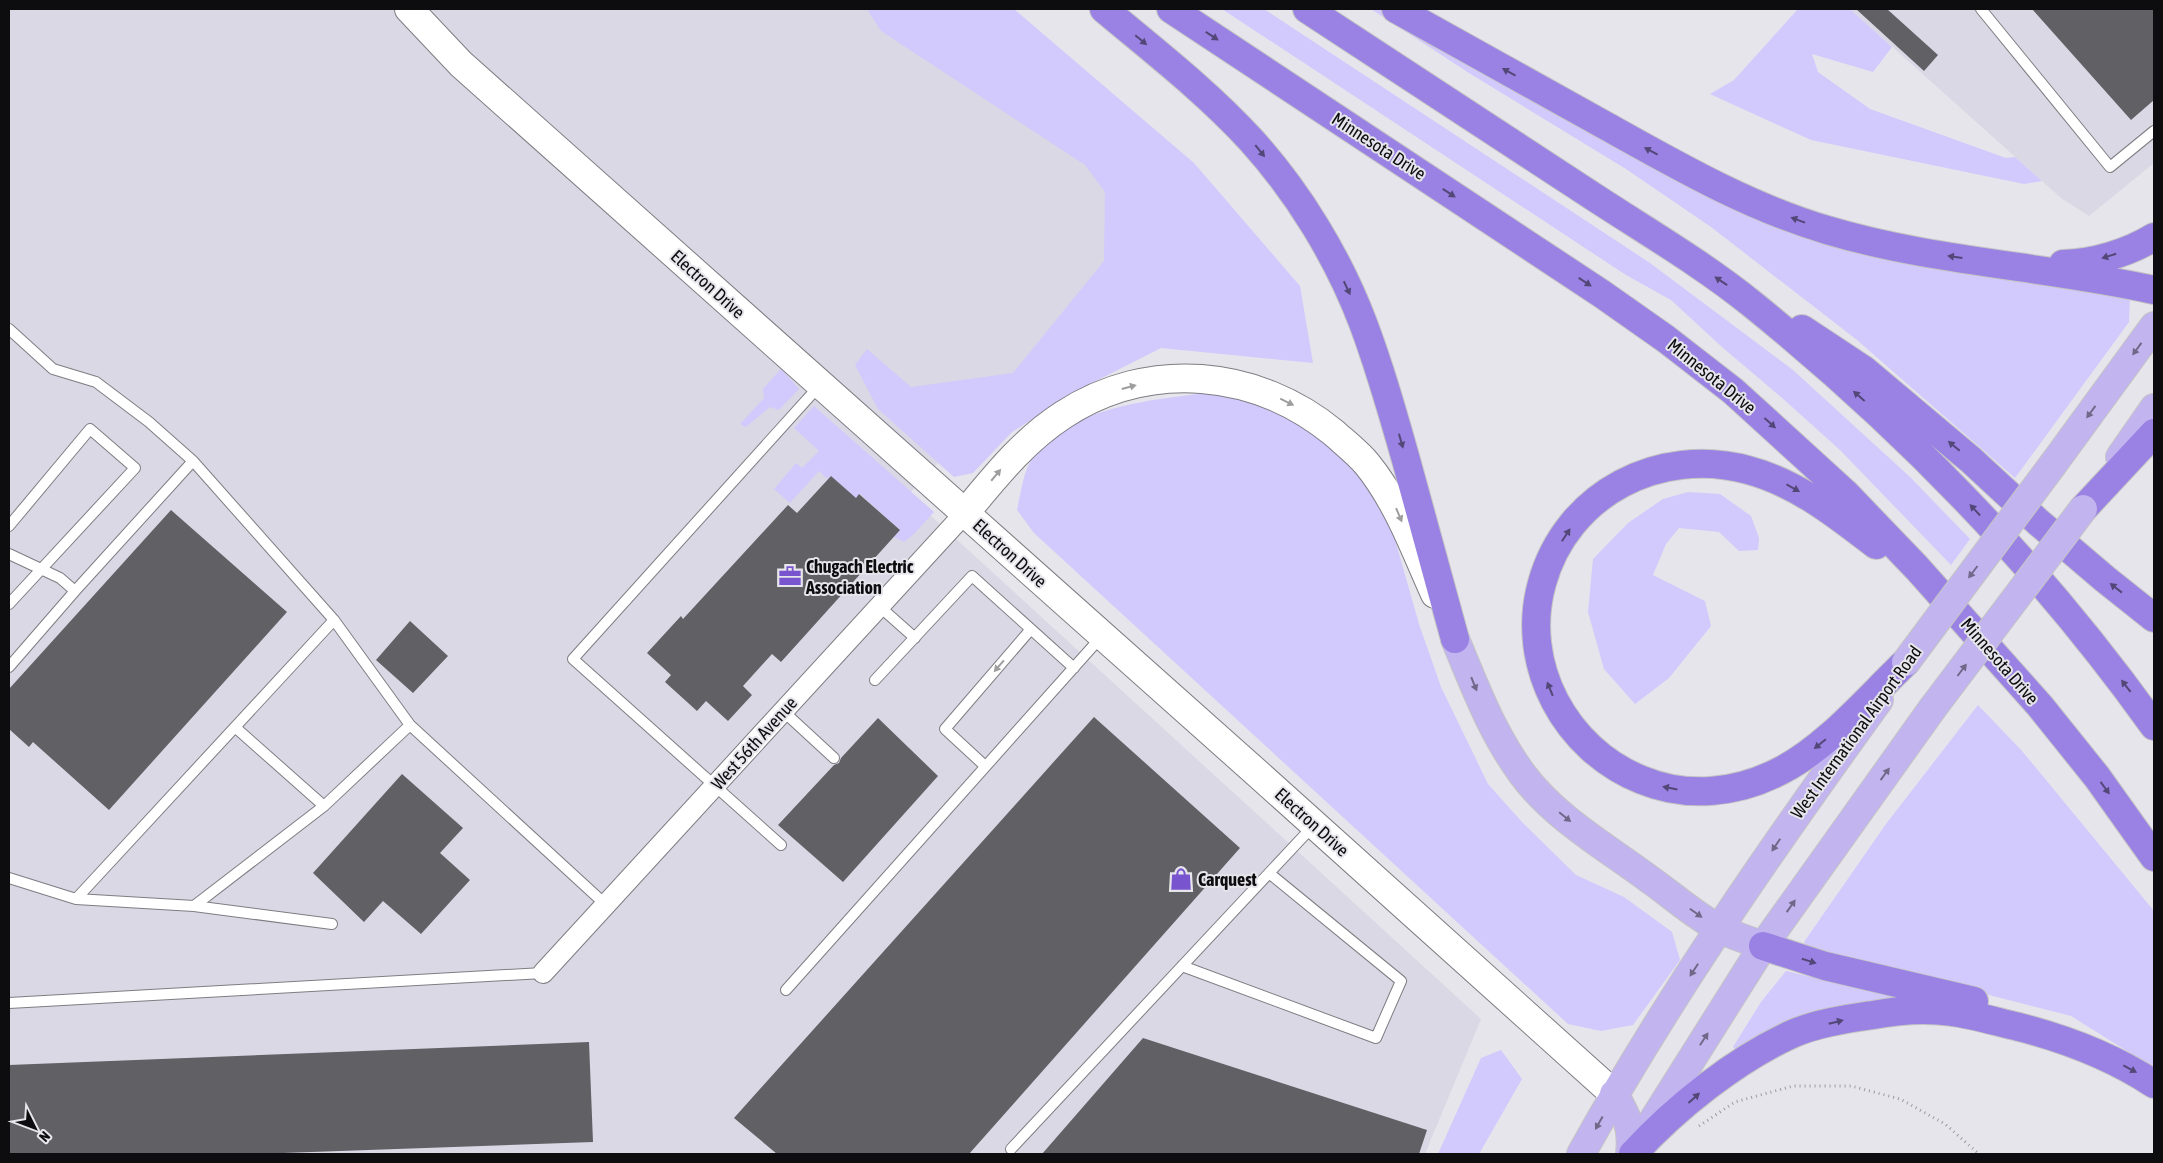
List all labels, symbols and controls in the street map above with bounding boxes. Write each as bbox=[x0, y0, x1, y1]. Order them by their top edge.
one-way arrow bbox=[1205, 31, 1218, 40]
one-way arrow bbox=[1135, 35, 1148, 46]
one-way arrow bbox=[1501, 68, 1516, 76]
street label: Minnesota Drive bbox=[1328, 108, 1430, 184]
one-way arrow bbox=[1254, 144, 1265, 157]
one-way arrow bbox=[1643, 147, 1658, 155]
one-way arrow bbox=[1443, 188, 1456, 198]
one-way arrow bbox=[1790, 216, 1805, 223]
street label: Electron Drive bbox=[667, 245, 749, 323]
one-way arrow bbox=[2102, 252, 2117, 260]
one-way arrow bbox=[1947, 253, 1963, 261]
one-way arrow bbox=[1714, 276, 1727, 286]
one-way arrow bbox=[1578, 278, 1592, 287]
one-way arrow bbox=[1343, 281, 1351, 295]
street label: Minnesota Drive bbox=[1664, 334, 1760, 418]
one-way arrow bbox=[2132, 342, 2142, 356]
one-way arrow bbox=[1121, 383, 1136, 391]
one-way arrow bbox=[1852, 391, 1865, 402]
one-way arrow bbox=[1279, 398, 1294, 406]
one-way arrow bbox=[2086, 405, 2096, 419]
one-way arrow bbox=[1763, 418, 1776, 429]
one-way arrow bbox=[1397, 433, 1405, 448]
one-way arrow bbox=[1949, 440, 1961, 452]
one-way arrow bbox=[990, 469, 1001, 482]
one-way arrow bbox=[1786, 484, 1801, 492]
one-way arrow bbox=[1969, 504, 1981, 516]
one-way arrow bbox=[1396, 508, 1404, 522]
street label: Electron Drive bbox=[969, 514, 1051, 592]
one-way arrow bbox=[1561, 528, 1570, 542]
place label: Chugach Electric Association bbox=[805, 556, 914, 598]
office icon: Chugach Electric Association bbox=[777, 563, 803, 589]
one-way arrow bbox=[1968, 565, 1978, 579]
one-way arrow bbox=[2109, 583, 2123, 593]
street label: Minnesota Drive bbox=[1957, 614, 2043, 708]
street label: West International Airport Road bbox=[1786, 642, 1926, 822]
one-way arrow bbox=[994, 660, 1005, 673]
one-way arrow bbox=[1956, 664, 1967, 677]
one-way arrow bbox=[1470, 677, 1478, 692]
one-way arrow bbox=[2120, 680, 2131, 693]
one-way arrow bbox=[1546, 681, 1554, 696]
street label: West 56th Avenue bbox=[707, 692, 801, 794]
one-way arrow bbox=[1814, 739, 1827, 750]
one-way arrow bbox=[1880, 767, 1890, 781]
one-way arrow bbox=[2100, 781, 2110, 795]
street label: Electron Drive bbox=[1271, 783, 1353, 861]
one-way arrow bbox=[1661, 783, 1677, 791]
one-way arrow bbox=[1558, 811, 1571, 822]
one-way arrow bbox=[1771, 838, 1781, 851]
shop icon: Carquest bbox=[1168, 866, 1194, 892]
place label: Carquest bbox=[1198, 869, 1258, 890]
one-way arrow bbox=[1786, 899, 1796, 913]
one-way arrow bbox=[1689, 908, 1703, 918]
one-way arrow bbox=[1802, 957, 1817, 965]
one-way arrow bbox=[1689, 963, 1698, 977]
one-way arrow bbox=[1828, 1018, 1843, 1026]
one-way arrow bbox=[1699, 1032, 1709, 1045]
one-way arrow bbox=[2123, 1065, 2137, 1073]
one-way arrow bbox=[1688, 1092, 1701, 1103]
north arrow bbox=[10, 1103, 60, 1153]
one-way arrow bbox=[1594, 1116, 1603, 1129]
text: N bbox=[36, 1128, 53, 1145]

